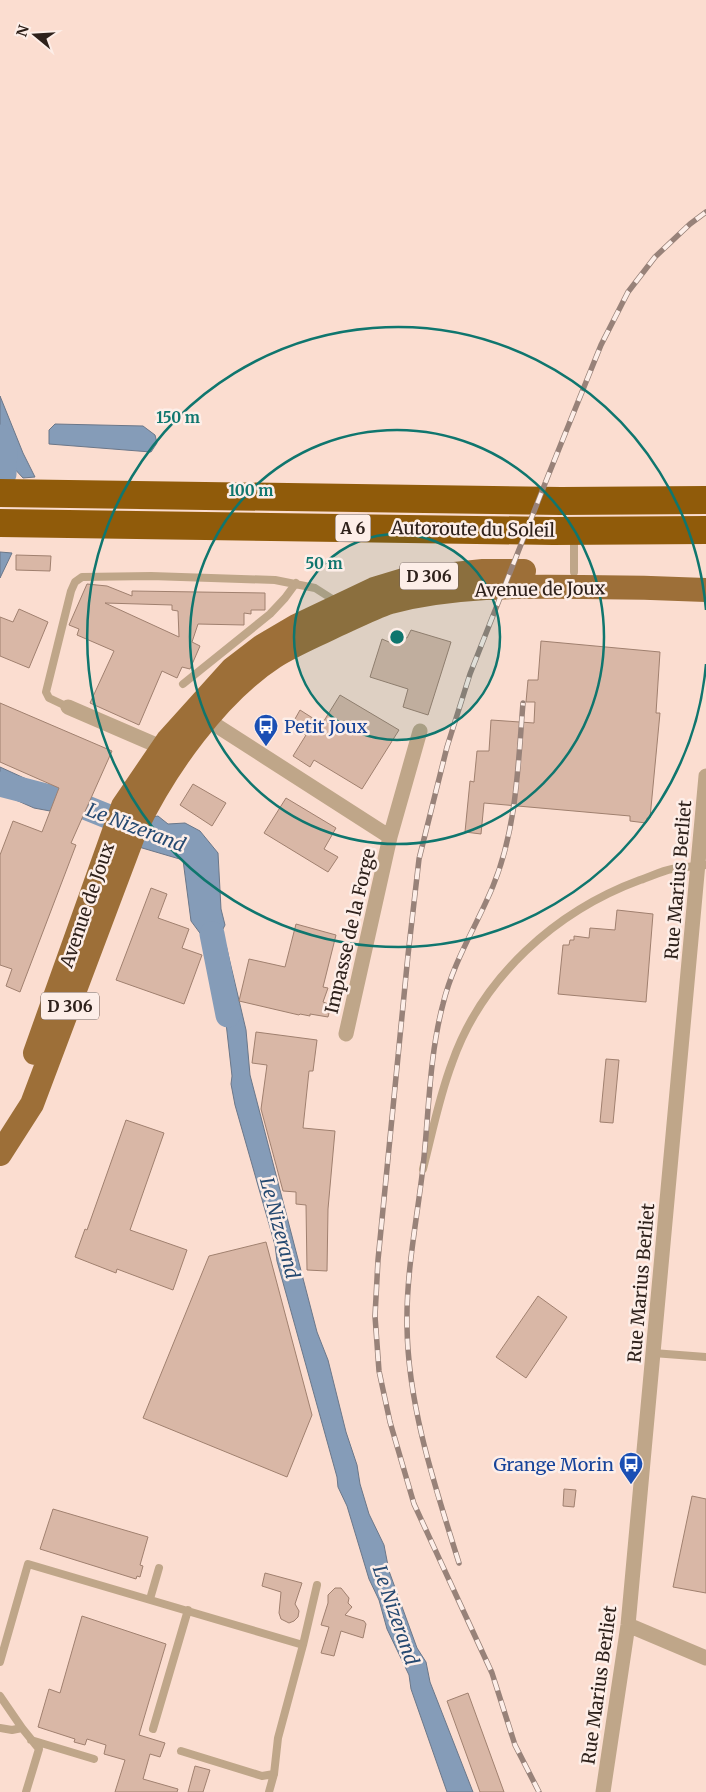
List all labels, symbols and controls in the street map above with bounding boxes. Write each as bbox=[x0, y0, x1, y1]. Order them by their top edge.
north arrow bbox=[10, 10, 60, 60]
text: N bbox=[12, 23, 33, 39]
text: 150 m bbox=[156, 408, 200, 427]
text: 100 m bbox=[229, 481, 273, 500]
road number: A 6 bbox=[336, 514, 370, 542]
street label: Autoroute du Soleil bbox=[390, 516, 556, 542]
text: 50 m bbox=[305, 554, 343, 573]
road number: D 306 bbox=[400, 562, 458, 590]
street label: Avenue de Joux bbox=[473, 576, 606, 602]
centre of rings bbox=[388, 628, 406, 646]
bus stop icon: Petit Joux bbox=[253, 713, 279, 747]
place label: Petit Joux bbox=[284, 715, 368, 738]
water label: Le Nizerand bbox=[83, 797, 189, 857]
street label: Rue Marius Berliet bbox=[660, 799, 696, 961]
street label: Avenue de Joux bbox=[55, 839, 119, 971]
street label: Impasse de la Forge bbox=[320, 846, 380, 1016]
road number: D 306 bbox=[41, 992, 99, 1019]
water label: Le Nizerand bbox=[255, 1175, 305, 1281]
street label: Rue Marius Berliet bbox=[623, 1202, 659, 1364]
bus stop icon: Grange Morin bbox=[618, 1451, 644, 1485]
place label: Grange Morin bbox=[494, 1453, 614, 1476]
water label: Le Nizerand bbox=[368, 1562, 424, 1668]
street label: Rue Marius Berliet bbox=[576, 1604, 622, 1766]

